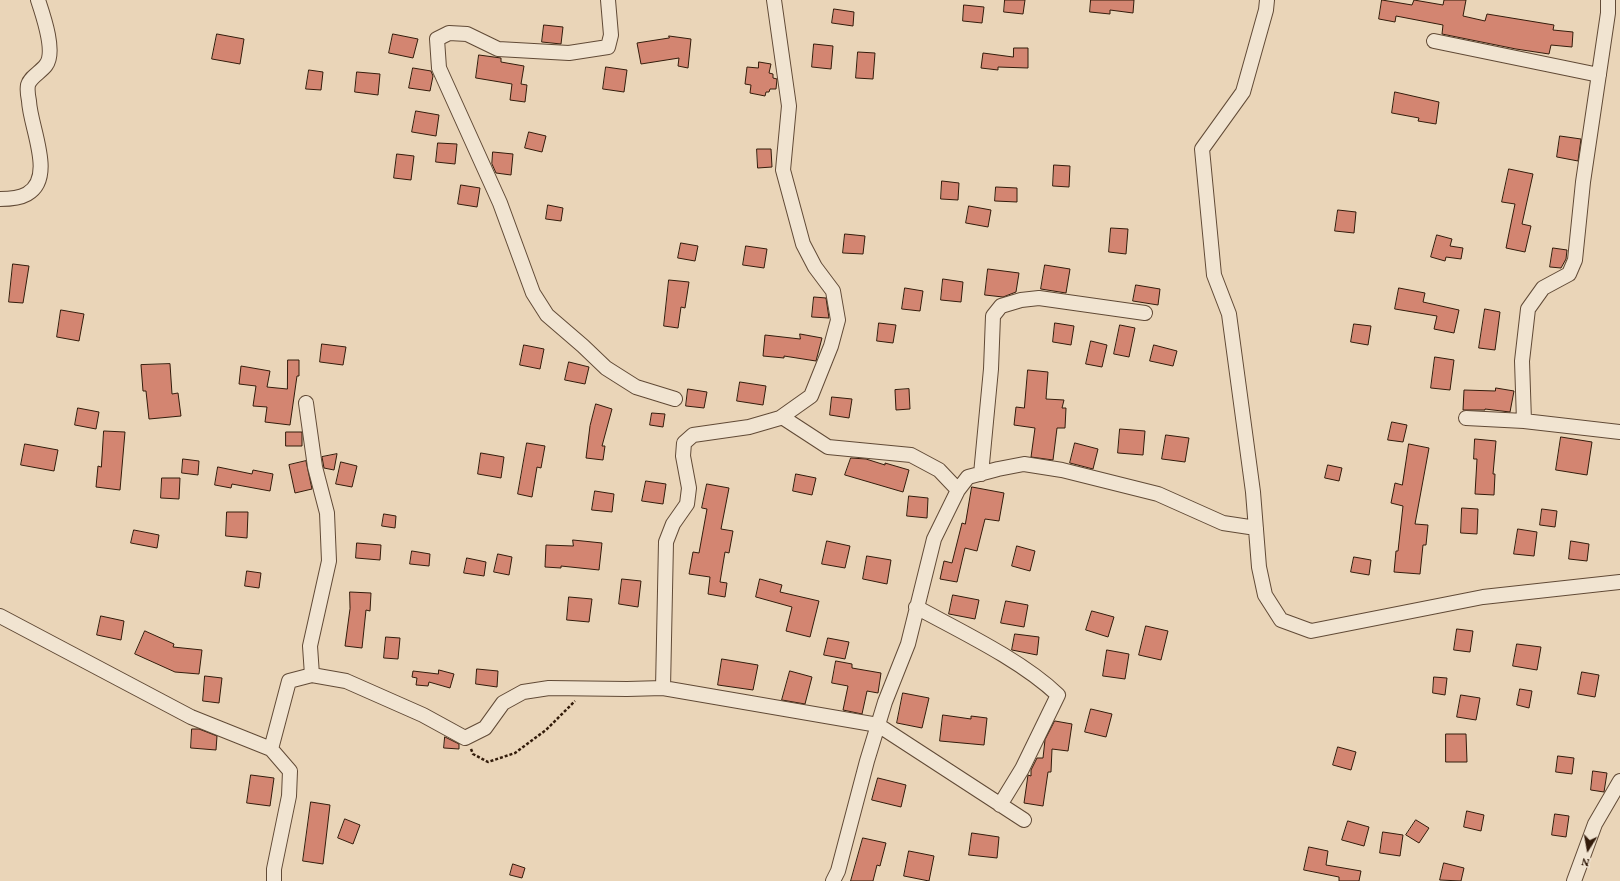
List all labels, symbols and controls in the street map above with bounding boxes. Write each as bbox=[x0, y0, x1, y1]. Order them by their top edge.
north arrow bbox=[1568, 829, 1608, 869]
text: N bbox=[1580, 853, 1591, 869]

